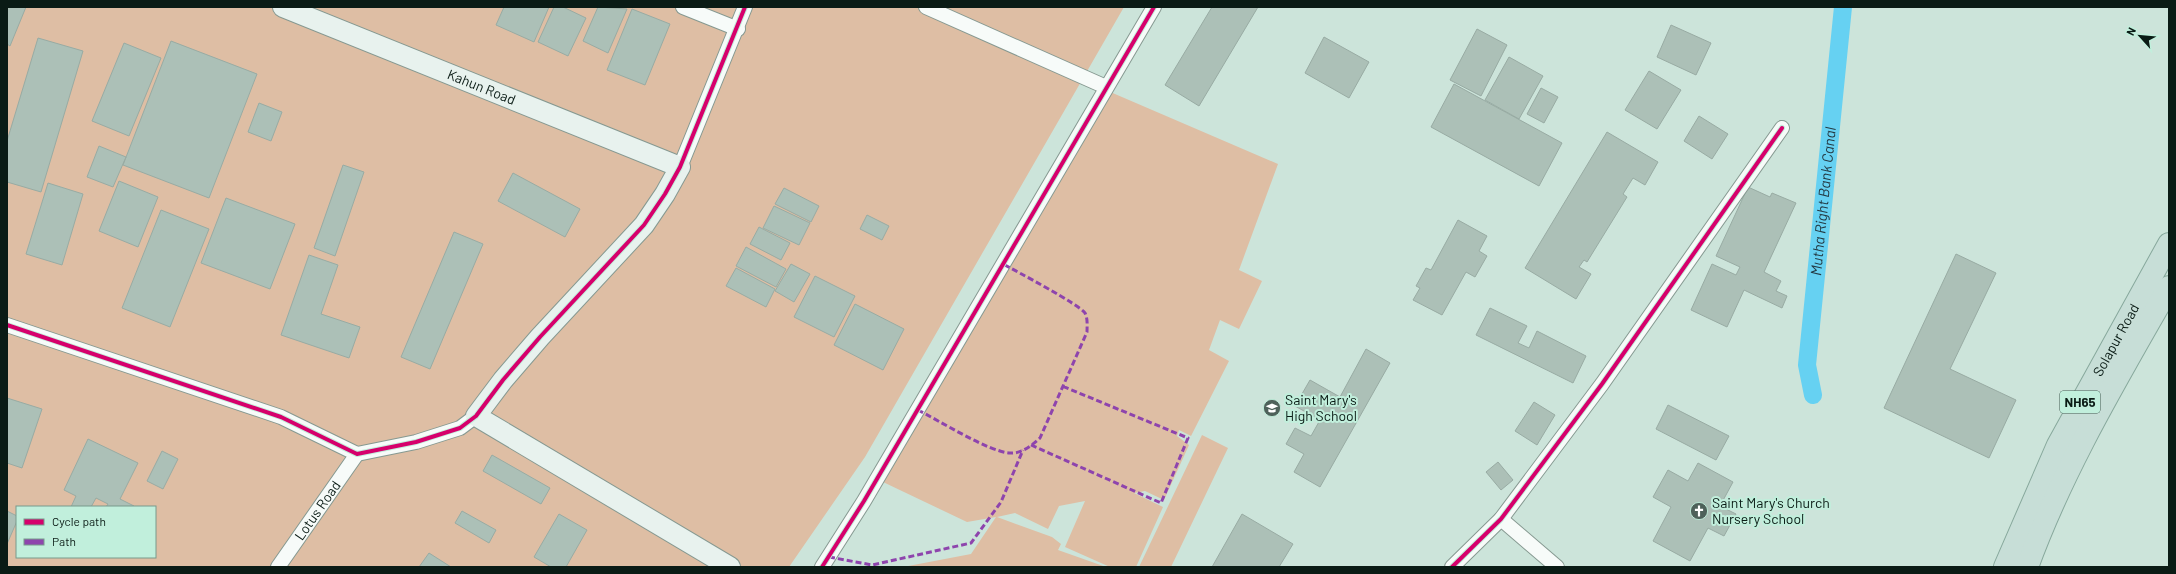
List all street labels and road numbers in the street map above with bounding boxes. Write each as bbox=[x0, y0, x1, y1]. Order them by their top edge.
street label: Kahun Road bbox=[445, 65, 518, 108]
street label: Solapur Road bbox=[2089, 300, 2142, 379]
road number: NH65 bbox=[2060, 391, 2100, 413]
street label: Lotus Road bbox=[290, 477, 344, 543]

